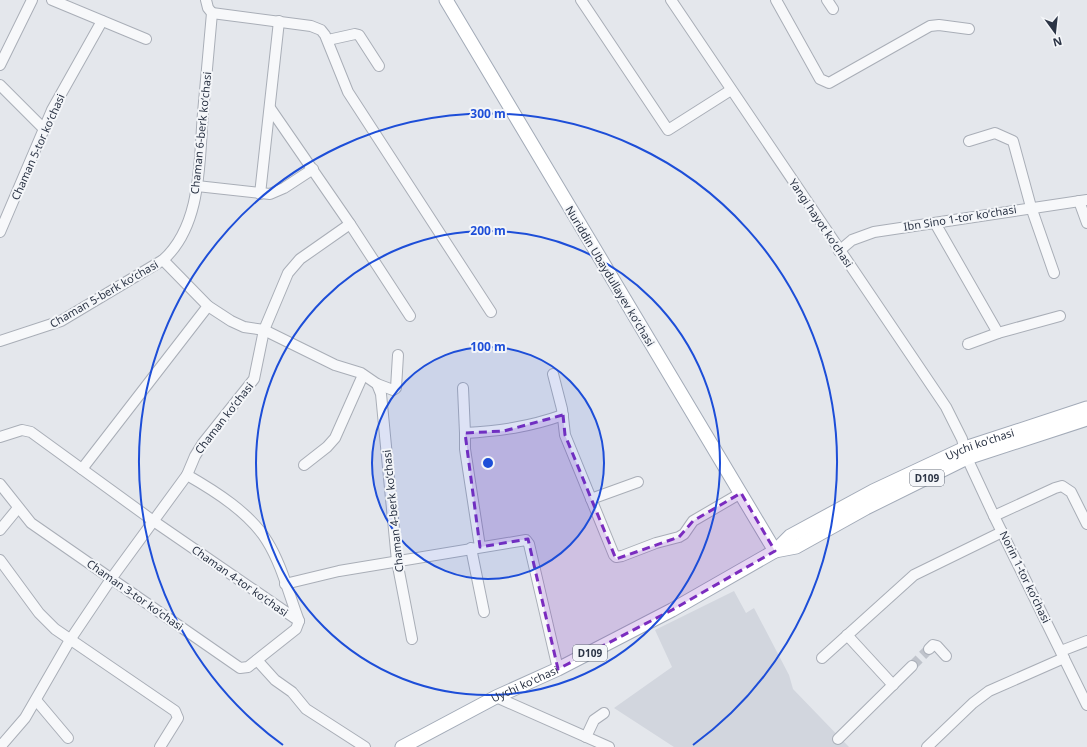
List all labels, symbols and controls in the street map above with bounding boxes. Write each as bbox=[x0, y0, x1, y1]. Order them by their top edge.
north arrow bbox=[1035, 12, 1075, 52]
text: N bbox=[1051, 34, 1064, 51]
street label: Chaman 6-berk koʻchasi bbox=[187, 71, 214, 195]
street label: Chaman 5-tor koʻchasi bbox=[7, 91, 68, 202]
text: 300 m bbox=[470, 105, 506, 122]
street label: Yangi hayot koʻchasi bbox=[786, 175, 857, 270]
street label: Ibn Sino 1-tor koʻchasi bbox=[902, 201, 1017, 234]
street label: Nuriddin Ubaydullayev koʻchasi bbox=[562, 203, 658, 349]
text: 200 m bbox=[470, 222, 506, 239]
street label: Chaman 5-berk koʻchasi bbox=[47, 256, 161, 331]
text: 100 m bbox=[470, 338, 506, 355]
street label: Chaman koʻchasi bbox=[191, 379, 256, 457]
street label: Uychi ko'chasi bbox=[943, 424, 1016, 463]
street label: Chaman 4-berk koʻchasi bbox=[379, 449, 406, 573]
centre of rings bbox=[481, 456, 495, 470]
road number: D109 bbox=[910, 470, 944, 486]
street label: Norin 1-tor koʻchasi bbox=[997, 528, 1054, 625]
street label: Chaman 4-tor koʻchasi bbox=[189, 542, 292, 620]
street label: Chaman 3-tor koʻchasi bbox=[84, 556, 187, 634]
road number: D109 bbox=[573, 645, 607, 661]
street label: Uychi ko'chasi bbox=[488, 662, 560, 705]

